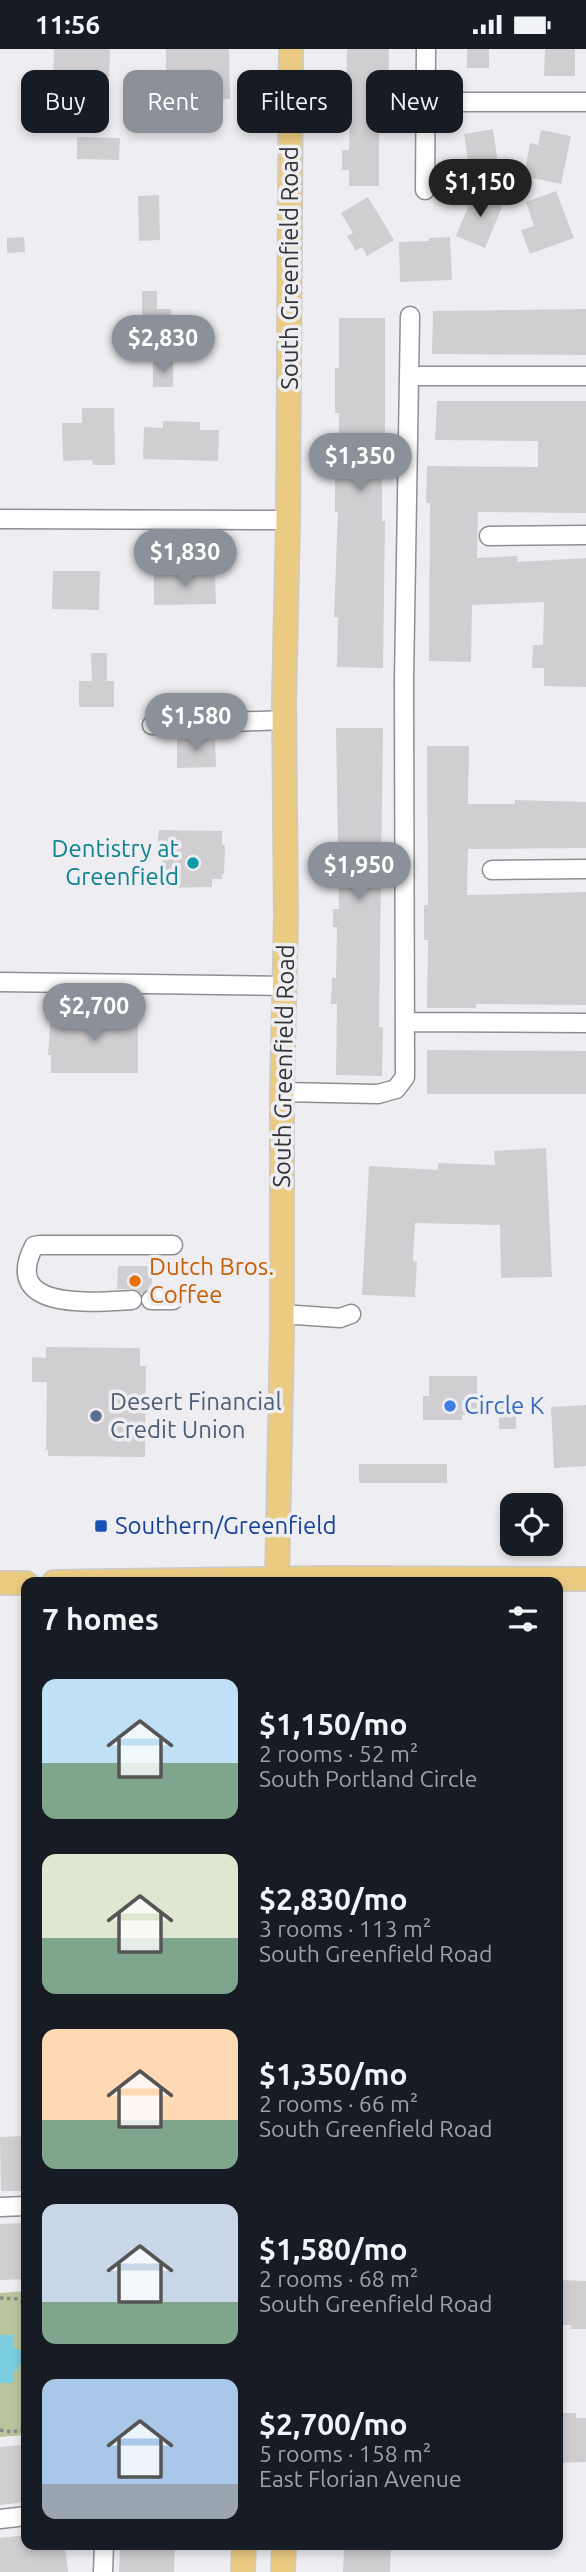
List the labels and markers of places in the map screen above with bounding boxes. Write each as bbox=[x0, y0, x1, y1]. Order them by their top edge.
pin: $1,150 bbox=[423, 159, 537, 219]
pin: $2,830 bbox=[106, 315, 220, 375]
pin: $1,350 bbox=[303, 433, 417, 493]
pin: $1,830 bbox=[128, 529, 242, 589]
pin: $1,580 bbox=[139, 693, 253, 753]
place label: Dentistry at Greenfield bbox=[52, 835, 180, 890]
pin: $1,950 bbox=[302, 843, 416, 902]
marker: Dentistry at Greenfield bbox=[185, 855, 201, 871]
pin: $2,700 bbox=[37, 983, 151, 1043]
place label: Dutch Bros. Coffee bbox=[149, 1253, 274, 1308]
marker: Dutch Bros. Coffee bbox=[127, 1273, 143, 1289]
place label: Desert Financial Credit Union bbox=[110, 1388, 282, 1443]
place label: Circle K bbox=[464, 1392, 545, 1419]
marker: Circle K bbox=[442, 1398, 458, 1414]
marker: Desert Financial Credit Union bbox=[88, 1408, 104, 1424]
place label: Southern/Greenfield bbox=[115, 1512, 337, 1539]
marker: Southern/Greenfield bbox=[93, 1518, 109, 1534]

